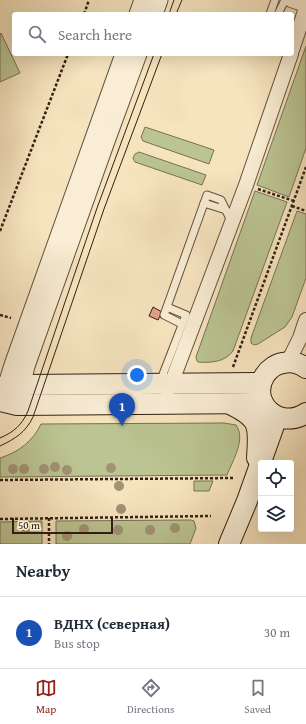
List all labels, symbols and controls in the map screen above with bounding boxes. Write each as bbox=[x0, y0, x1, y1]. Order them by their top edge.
search box bbox=[12, 12, 294, 56]
icon: search bbox=[26, 23, 48, 45]
text: Search here bbox=[58, 24, 132, 45]
your location bbox=[127, 365, 147, 385]
pin: 1 bbox=[109, 393, 135, 426]
map controls bbox=[258, 460, 294, 532]
button: locate bbox=[258, 460, 294, 496]
button: layers bbox=[258, 496, 294, 532]
scale bar bbox=[12, 516, 113, 535]
text: 50 m bbox=[18, 517, 40, 533]
text: Nearby bbox=[16, 558, 70, 583]
text: ВДНХ (северная) bbox=[54, 613, 170, 634]
text: 1 bbox=[26, 623, 32, 642]
text: 30 m bbox=[264, 623, 290, 642]
text: Bus stop bbox=[54, 634, 100, 653]
tab: Map bbox=[35, 677, 57, 717]
tab: Directions bbox=[127, 677, 174, 717]
tab: Saved bbox=[244, 677, 271, 717]

